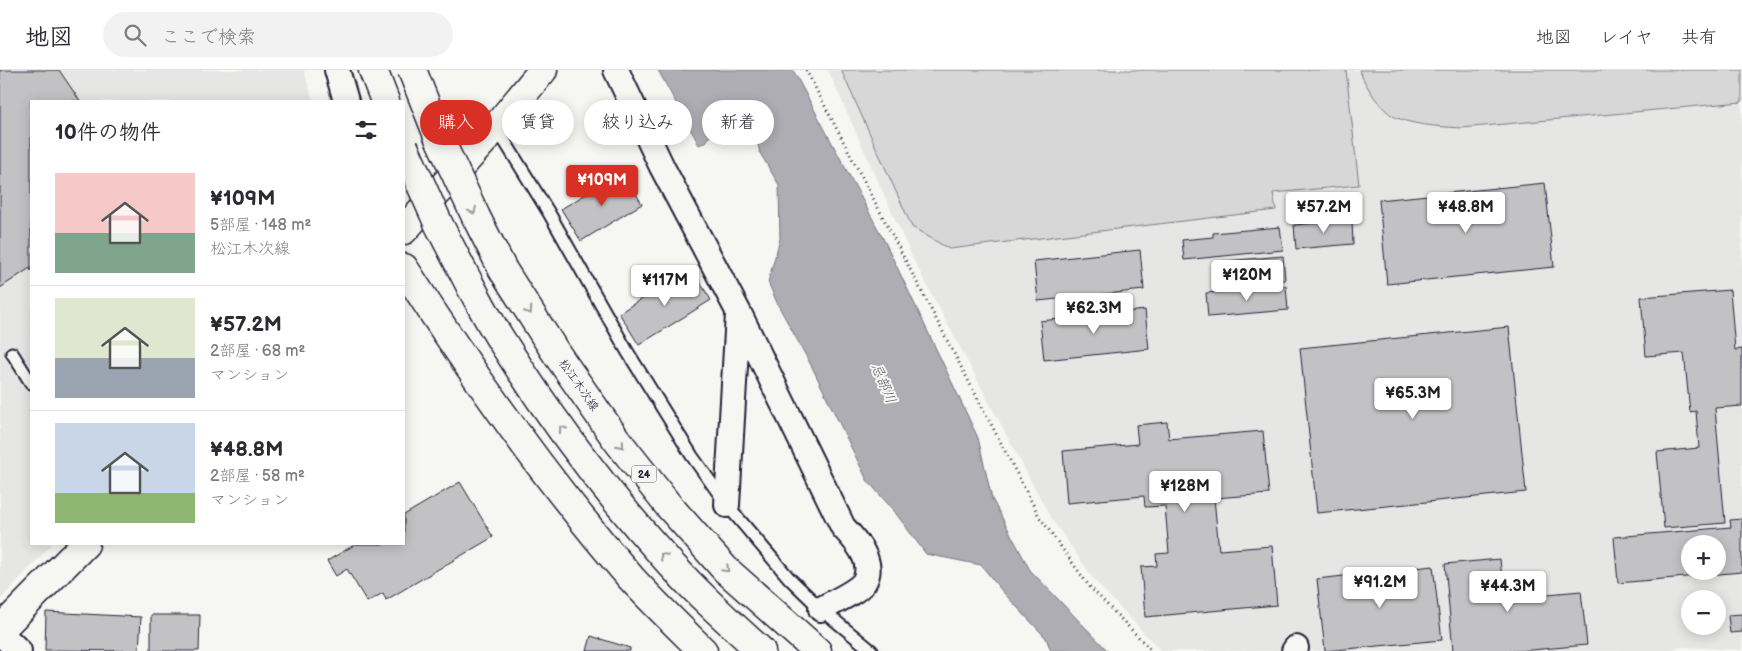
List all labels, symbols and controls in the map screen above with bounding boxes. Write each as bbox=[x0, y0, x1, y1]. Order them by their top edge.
search box bbox=[103, 12, 453, 57]
icon: search bbox=[121, 21, 149, 49]
text: 地図 bbox=[25, 23, 73, 52]
text: ここで検索 bbox=[161, 26, 256, 49]
text: 地図 bbox=[1536, 27, 1572, 48]
text: レイヤ bbox=[1600, 27, 1653, 48]
text: 共有 bbox=[1681, 27, 1717, 48]
chip: 購入 bbox=[420, 100, 492, 145]
chip: 賃貸 bbox=[502, 100, 574, 145]
chip: 絞り込み bbox=[584, 100, 692, 145]
chip: 新着 bbox=[702, 100, 774, 145]
icon: filters bbox=[352, 116, 380, 144]
text: 10件の物件 bbox=[55, 120, 161, 145]
pin: ¥109M bbox=[567, 164, 637, 207]
text: ¥109M bbox=[577, 171, 627, 190]
text: ¥109M bbox=[210, 186, 275, 211]
pin: ¥57.2M bbox=[1283, 191, 1365, 234]
pin: ¥48.8M bbox=[1425, 191, 1507, 234]
icon: home bbox=[95, 193, 155, 253]
text: ¥57.2M bbox=[1297, 198, 1351, 217]
text: ¥48.8M bbox=[1438, 198, 1494, 217]
one-way arrow bbox=[467, 206, 477, 215]
text: 5部屋 · 148 m² bbox=[210, 216, 311, 235]
text: 松江木次線 bbox=[210, 240, 290, 259]
pin: ¥120M bbox=[1212, 260, 1282, 302]
pin: ¥117M bbox=[630, 264, 700, 307]
text: ¥120M bbox=[1222, 266, 1272, 285]
text: ¥117M bbox=[642, 271, 688, 290]
pin: ¥62.3M bbox=[1053, 292, 1135, 335]
text: ¥62.3M bbox=[1066, 299, 1122, 318]
one-way arrow bbox=[523, 306, 532, 315]
text: ¥57.2M bbox=[210, 312, 282, 337]
icon: home bbox=[95, 318, 155, 378]
text: 2部屋 · 68 m² bbox=[210, 342, 305, 361]
street label: 松江木次線 bbox=[555, 356, 602, 414]
water label: 忌部川 bbox=[868, 361, 900, 406]
text: マンション bbox=[210, 366, 289, 385]
pin: ¥65.3M bbox=[1372, 378, 1454, 420]
text: ¥65.3M bbox=[1385, 384, 1441, 403]
one-way arrow bbox=[559, 425, 568, 435]
text: ¥48.8M bbox=[210, 437, 283, 462]
one-way arrow bbox=[616, 439, 624, 448]
icon: home bbox=[95, 443, 155, 503]
road number: 24 bbox=[632, 466, 656, 482]
text: 2部屋 · 58 m² bbox=[210, 467, 305, 486]
pin: ¥128M bbox=[1150, 470, 1220, 513]
text: ¥128M bbox=[1160, 477, 1210, 496]
text: マンション bbox=[210, 491, 289, 510]
map controls bbox=[1681, 535, 1726, 635]
button: + bbox=[1681, 535, 1726, 580]
one-way arrow bbox=[660, 552, 669, 561]
one-way arrow bbox=[720, 563, 729, 572]
pin: ¥91.2M bbox=[1339, 566, 1421, 609]
pin: ¥44.3M bbox=[1467, 570, 1549, 613]
text: ¥91.2M bbox=[1354, 573, 1406, 592]
text: ¥44.3M bbox=[1480, 577, 1536, 596]
button: − bbox=[1681, 590, 1726, 635]

